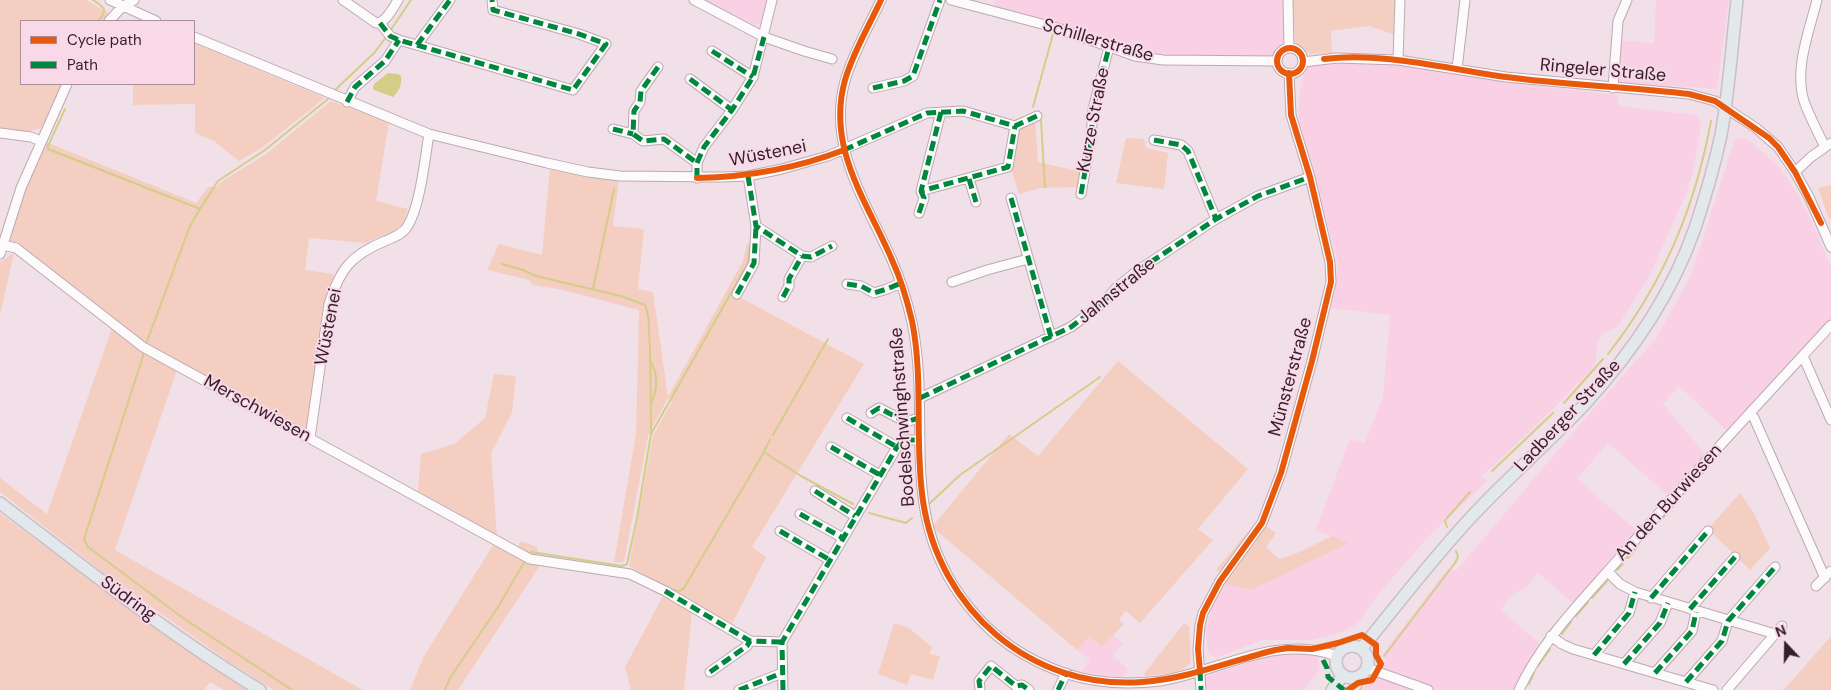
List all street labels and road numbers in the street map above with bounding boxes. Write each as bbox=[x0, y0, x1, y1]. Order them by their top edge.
street label: Schillerstraße bbox=[1040, 15, 1156, 67]
street label: Ringeler Straße bbox=[1539, 55, 1667, 87]
street label: Kurze Straße bbox=[1073, 66, 1115, 174]
street label: Wüstenei bbox=[728, 136, 808, 172]
street label: Jahnstraße bbox=[1074, 253, 1160, 329]
street label: Wüstenei bbox=[311, 287, 347, 367]
street label: Münsterstraße bbox=[1265, 315, 1317, 439]
street label: Bodelschwinghstraße bbox=[886, 327, 920, 507]
street label: Ladberger Straße bbox=[1510, 355, 1626, 477]
street label: Merschwiesen bbox=[199, 371, 315, 447]
street label: An den Burwiesen bbox=[1611, 440, 1727, 566]
street label: Südring bbox=[96, 572, 160, 626]

